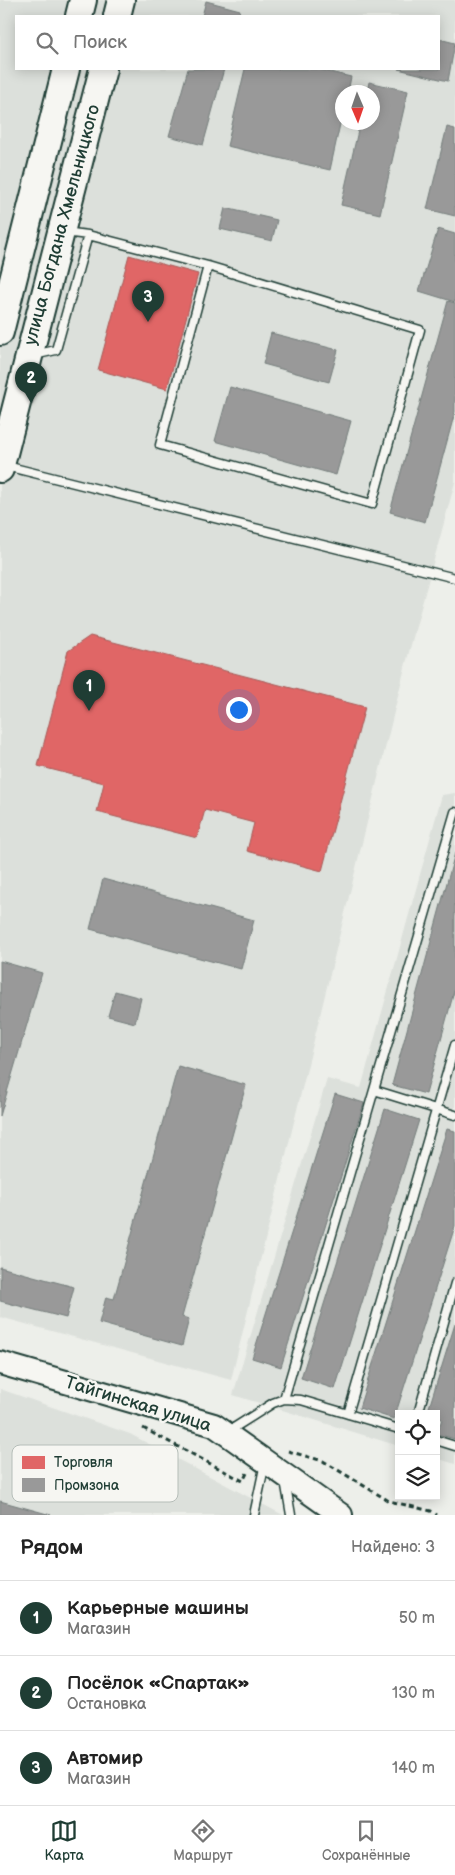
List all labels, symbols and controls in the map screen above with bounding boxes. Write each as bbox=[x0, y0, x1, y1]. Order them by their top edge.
search box bbox=[15, 15, 440, 70]
icon: search bbox=[33, 29, 61, 57]
text: Поиск bbox=[73, 31, 127, 54]
north arrow bbox=[335, 85, 380, 130]
street label: улица Богдана Хмельницкого bbox=[20, 102, 104, 348]
pin: 3 bbox=[132, 281, 164, 322]
pin: 2 bbox=[15, 362, 47, 403]
pin: 1 bbox=[73, 670, 105, 711]
your location bbox=[226, 697, 252, 723]
street label: Тайгинская улица bbox=[62, 1372, 214, 1436]
map controls bbox=[395, 1410, 440, 1500]
button: locate bbox=[395, 1410, 440, 1455]
legend bbox=[12, 1445, 178, 1502]
text: Торговля bbox=[54, 1454, 113, 1471]
button: layers bbox=[395, 1455, 440, 1500]
text: Промзона bbox=[54, 1477, 120, 1494]
text: Рядом bbox=[20, 1535, 83, 1560]
text: Найдено: 3 bbox=[351, 1538, 435, 1557]
text: Карьерные машины bbox=[67, 1597, 249, 1620]
text: 1 bbox=[33, 1609, 39, 1628]
text: 50 m bbox=[399, 1609, 435, 1628]
text: Магазин bbox=[67, 1620, 131, 1639]
text: Посёлок «Спартак» bbox=[67, 1672, 250, 1695]
text: 2 bbox=[31, 1684, 41, 1703]
text: 130 m bbox=[392, 1684, 435, 1703]
text: Остановка bbox=[67, 1695, 146, 1714]
text: Автомир bbox=[67, 1747, 143, 1770]
text: 3 bbox=[31, 1759, 41, 1778]
text: 140 m bbox=[392, 1759, 435, 1778]
text: Магазин bbox=[67, 1770, 131, 1789]
tab: Карта bbox=[45, 1817, 84, 1864]
tab: Маршрут bbox=[173, 1817, 233, 1864]
tab: Сохранённые bbox=[322, 1817, 410, 1864]

